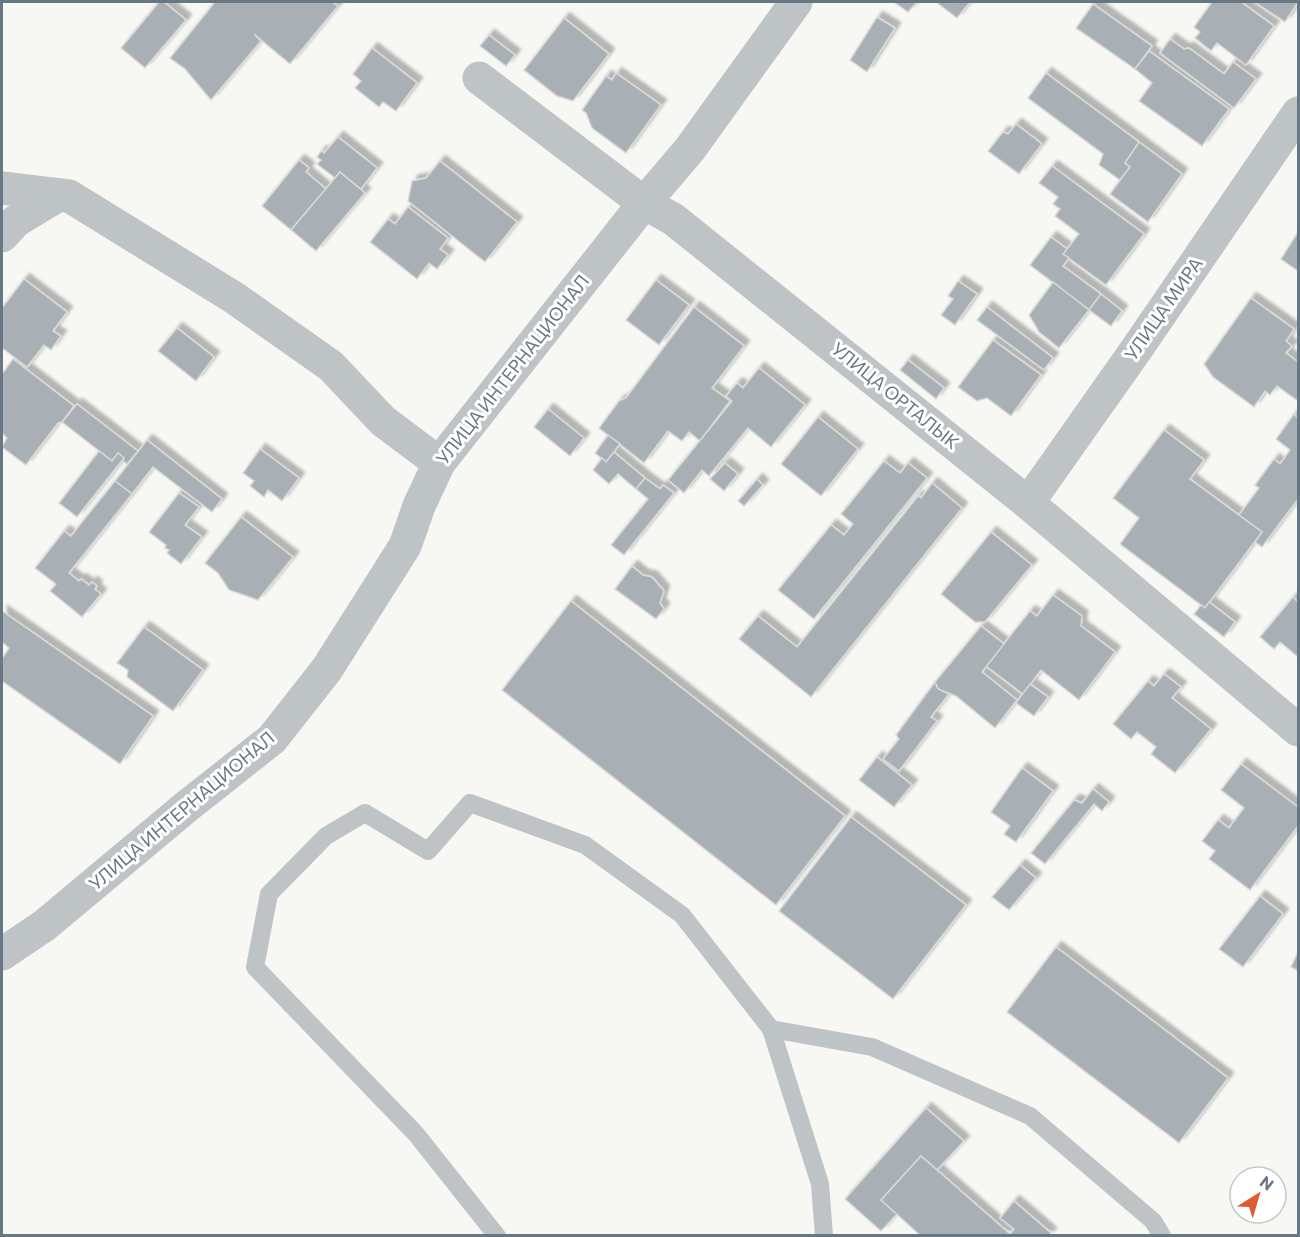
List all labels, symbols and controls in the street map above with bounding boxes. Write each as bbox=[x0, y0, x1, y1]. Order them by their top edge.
street label: УЛИЦА МИРА bbox=[1120, 253, 1207, 364]
street label: УЛИЦА ИНТЕРНАЦИОНАЛ bbox=[431, 270, 593, 469]
street label: УЛИЦА ОРТАЛЫК bbox=[828, 337, 964, 453]
street label: УЛИЦА ИНТЕРНАЦИОНАЛ bbox=[84, 726, 279, 894]
north arrow bbox=[1228, 1165, 1288, 1225]
text: N bbox=[1257, 1171, 1278, 1194]

